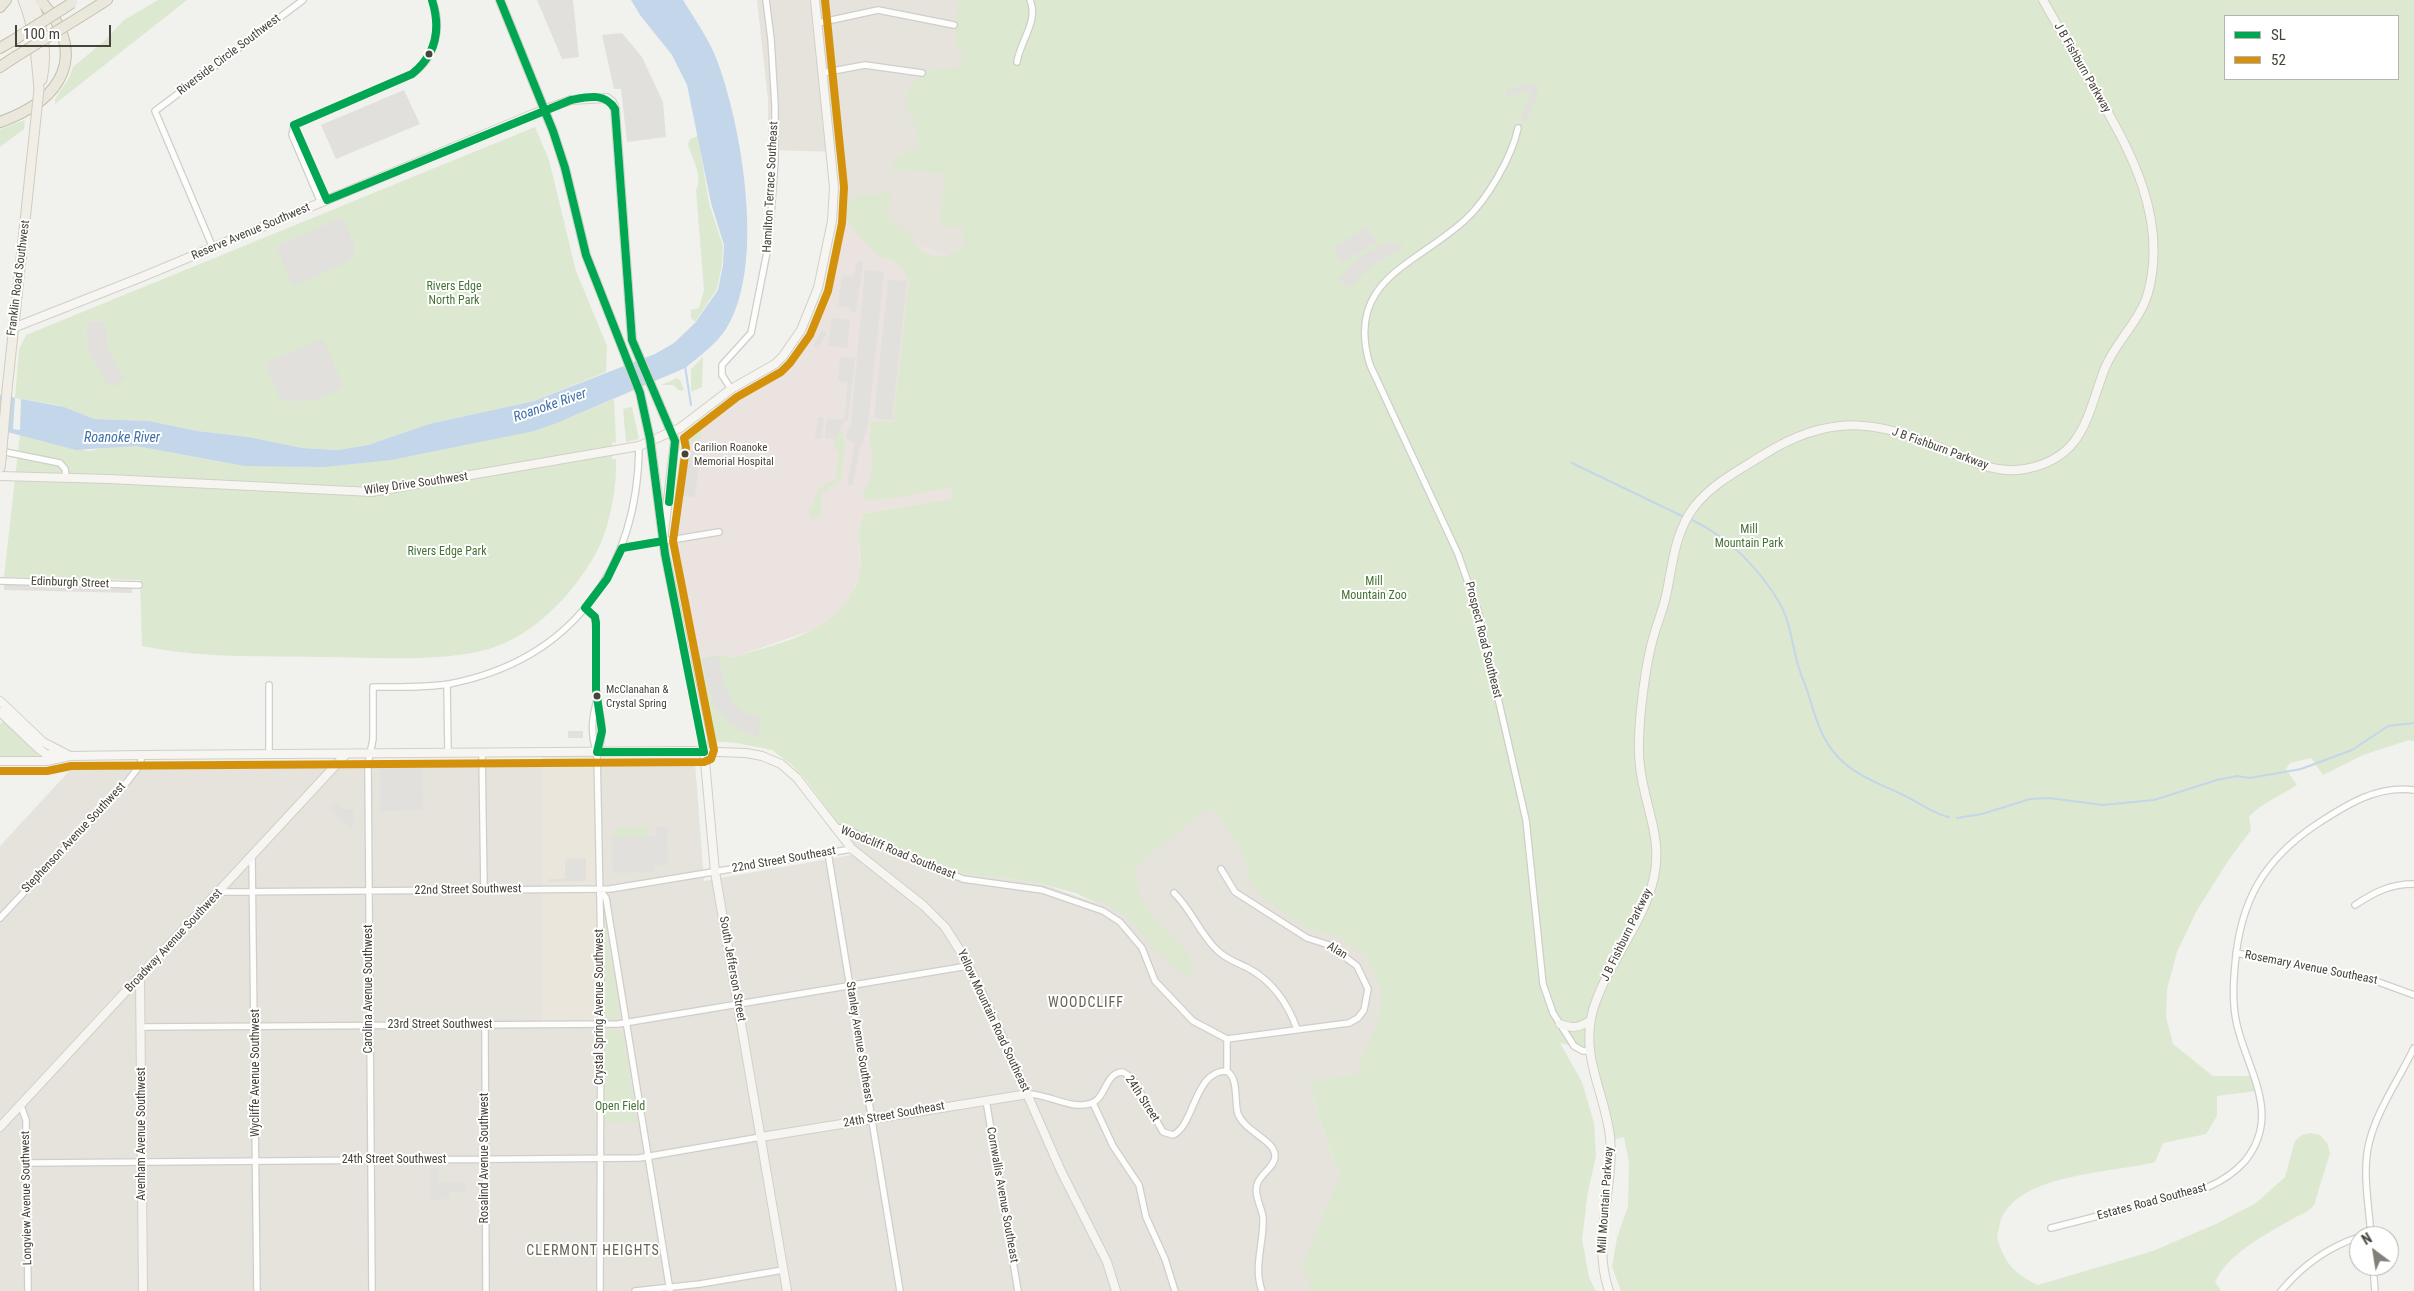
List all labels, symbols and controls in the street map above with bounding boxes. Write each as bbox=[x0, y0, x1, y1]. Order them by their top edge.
street label: Riverside Circle Southwest bbox=[174, 11, 284, 99]
scale bar bbox=[18, 15, 114, 47]
legend bbox=[2224, 15, 2399, 80]
street label: J B Fishburn Parkway bbox=[2050, 20, 2114, 116]
text: 100 m bbox=[23, 25, 60, 43]
text: SL bbox=[2271, 26, 2286, 44]
unlabelled marker bbox=[424, 49, 434, 59]
text: 52 bbox=[2271, 51, 2286, 69]
street label: Hamilton Terrace Southeast bbox=[760, 121, 782, 253]
street label: Reserve Avenue Southwest bbox=[190, 200, 312, 264]
street label: Franklin Road Southwest bbox=[5, 219, 33, 337]
park label: Rivers Edge North Park bbox=[426, 280, 482, 308]
water label: Roanoke River bbox=[511, 386, 589, 426]
street label: J B Fishburn Parkway bbox=[1890, 425, 1990, 473]
water label: Roanoke River bbox=[84, 430, 160, 446]
place label: Carilion Roanoke Memorial Hospital bbox=[694, 441, 774, 467]
marker: Carilion Roanoke Memorial Hospital bbox=[680, 449, 690, 459]
street label: Wiley Drive Southwest bbox=[363, 470, 469, 498]
park label: Mill Mountain Park bbox=[1715, 523, 1783, 551]
park label: Rivers Edge Park bbox=[407, 545, 487, 559]
street label: Edinburgh Street bbox=[31, 574, 109, 592]
park label: Mill Mountain Zoo bbox=[1341, 575, 1407, 603]
street label: Prospect Road Southeast bbox=[1462, 580, 1504, 700]
place label: McClanahan & Crystal Spring bbox=[606, 683, 668, 709]
marker: McClanahan & Crystal Spring bbox=[592, 691, 602, 701]
street label: Stephenson Avenue Southwest bbox=[19, 780, 129, 896]
street label: Woodcliff Road Southeast bbox=[838, 823, 958, 883]
street label: 22nd Street Southeast bbox=[731, 844, 837, 876]
street label: 22nd Street Southwest bbox=[414, 882, 522, 898]
street label: Broadway Avenue Southwest bbox=[122, 886, 226, 996]
street label: J B Fishburn Parkway bbox=[1598, 886, 1656, 984]
street label: South Jefferson Street bbox=[716, 915, 748, 1023]
street label: Carolina Avenue Southwest bbox=[362, 924, 376, 1054]
street label: Crystal Spring Avenue Southwest bbox=[593, 929, 607, 1085]
street label: Alan bbox=[1324, 939, 1350, 963]
street label: Yellow Mountain Road Southeast bbox=[954, 947, 1032, 1095]
street label: Rosemary Avenue Southeast bbox=[2243, 948, 2379, 988]
street label: Stanley Avenue Southeast bbox=[842, 980, 876, 1104]
district label: WOODCLIFF bbox=[1047, 995, 1125, 1011]
street label: Wycliffe Avenue Southwest bbox=[249, 1009, 263, 1137]
street label: 23rd Street Southwest bbox=[388, 1018, 492, 1032]
street label: Avenham Avenue Southwest bbox=[135, 1067, 149, 1201]
street label: 24th Street bbox=[1122, 1073, 1162, 1125]
street label: Rosalind Avenue Southwest bbox=[478, 1093, 492, 1223]
street label: 24th Street Southeast bbox=[842, 1099, 946, 1131]
park label: Open Field bbox=[595, 1100, 645, 1114]
street label: Cornwallis Avenue Southeast bbox=[983, 1126, 1021, 1264]
street label: Longview Avenue Southwest bbox=[19, 1131, 35, 1265]
street label: Mill Mountain Parkway bbox=[1595, 1146, 1617, 1254]
street label: 24th Street Southwest bbox=[342, 1153, 446, 1167]
street label: Estates Road Southeast bbox=[2096, 1180, 2208, 1224]
north arrow bbox=[2349, 1226, 2399, 1276]
text: N bbox=[2359, 1230, 2375, 1248]
district label: CLERMONT HEIGHTS bbox=[524, 1243, 662, 1259]

